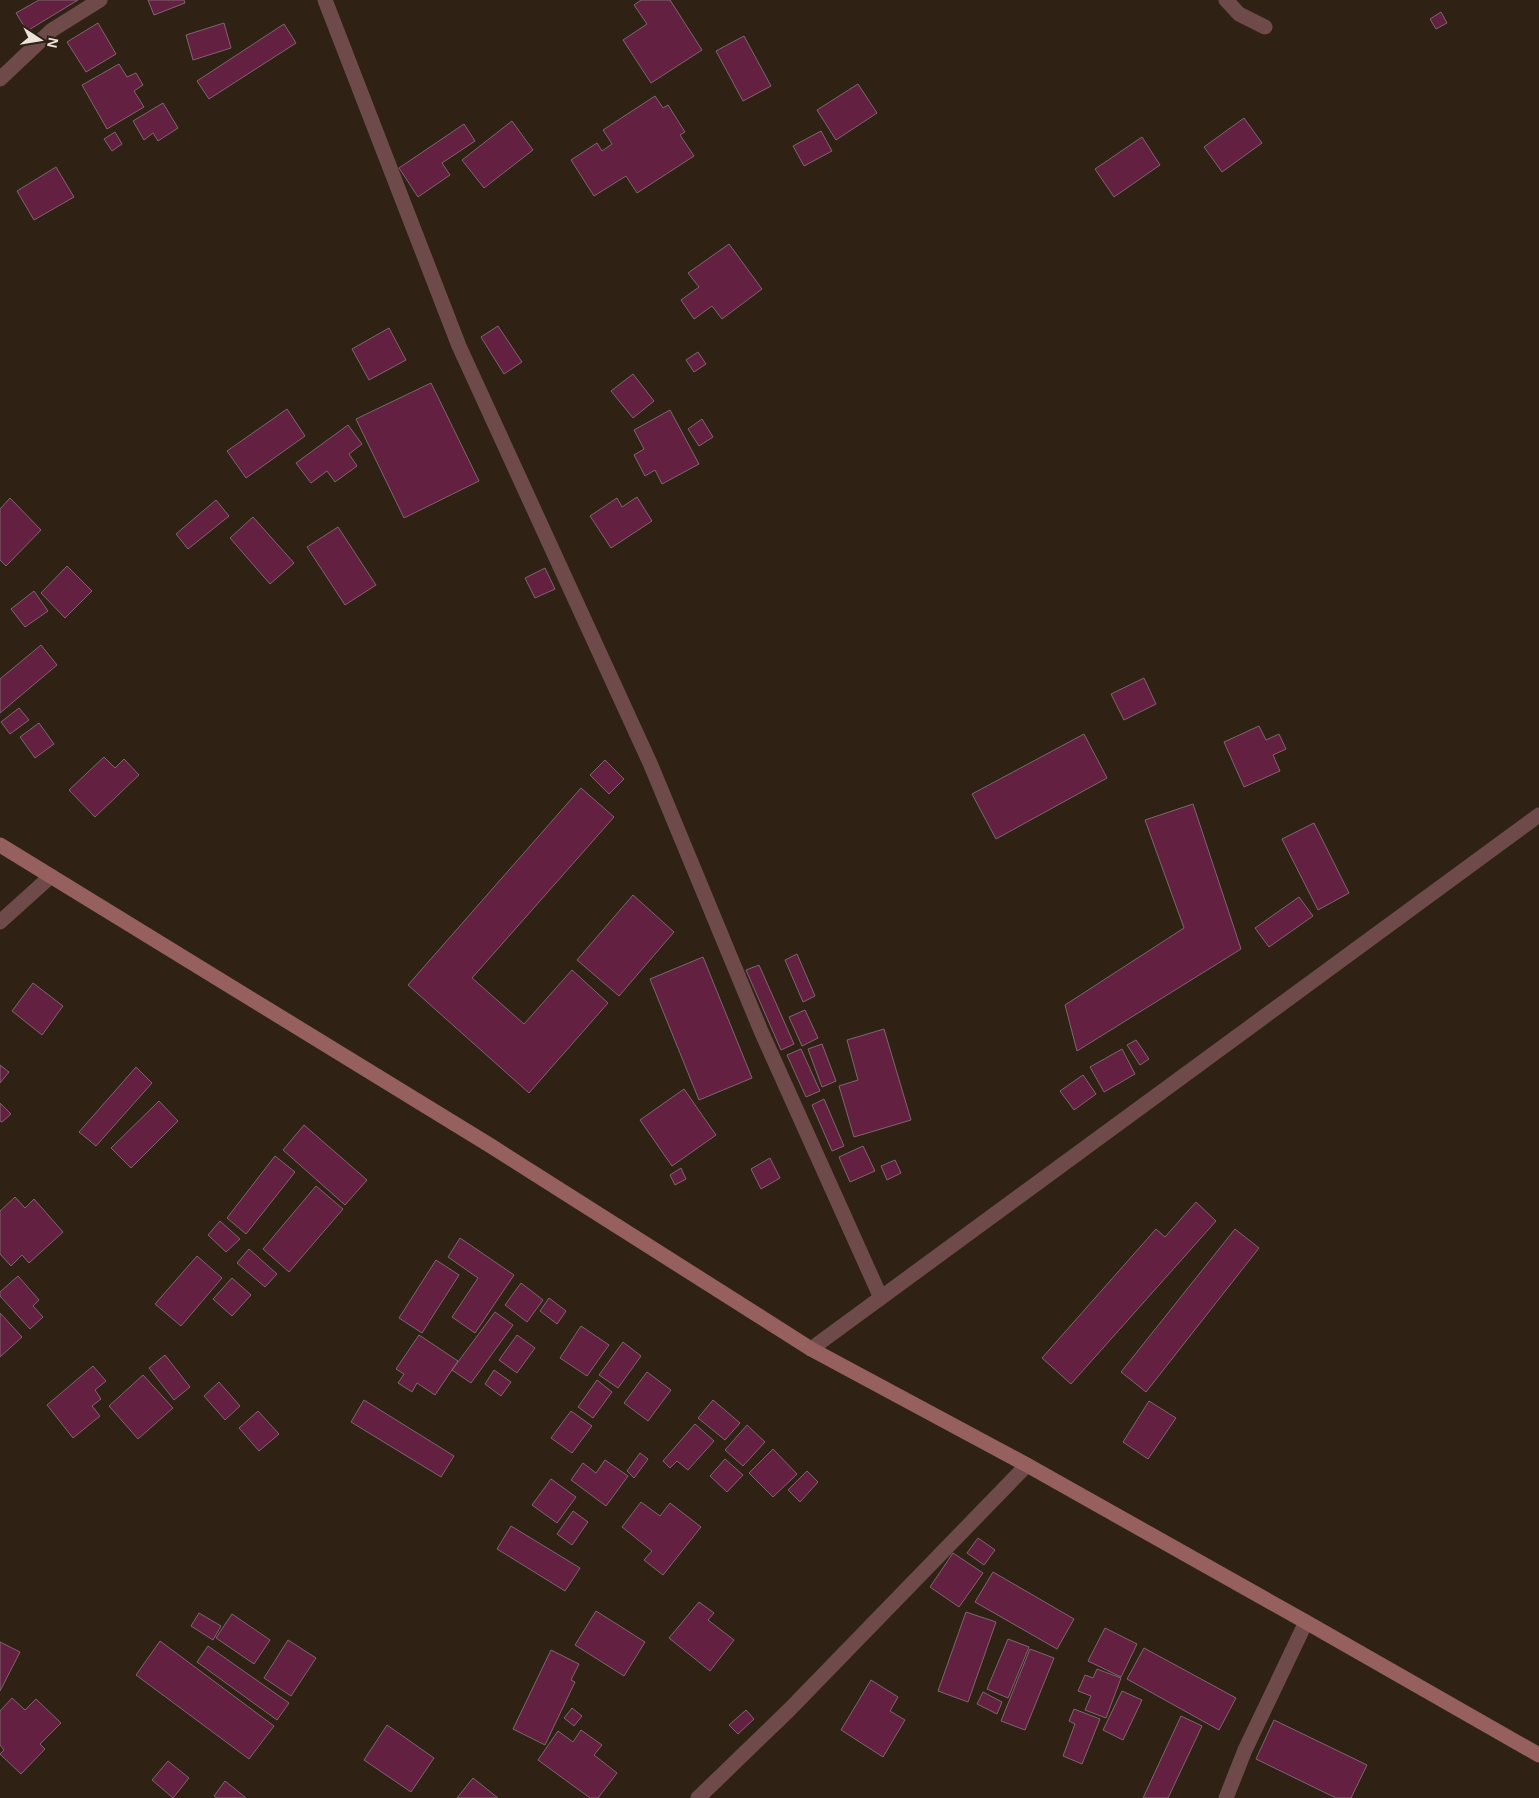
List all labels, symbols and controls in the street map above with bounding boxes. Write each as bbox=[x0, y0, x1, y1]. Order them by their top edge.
north arrow bbox=[15, 15, 65, 65]
text: N bbox=[44, 36, 62, 49]

